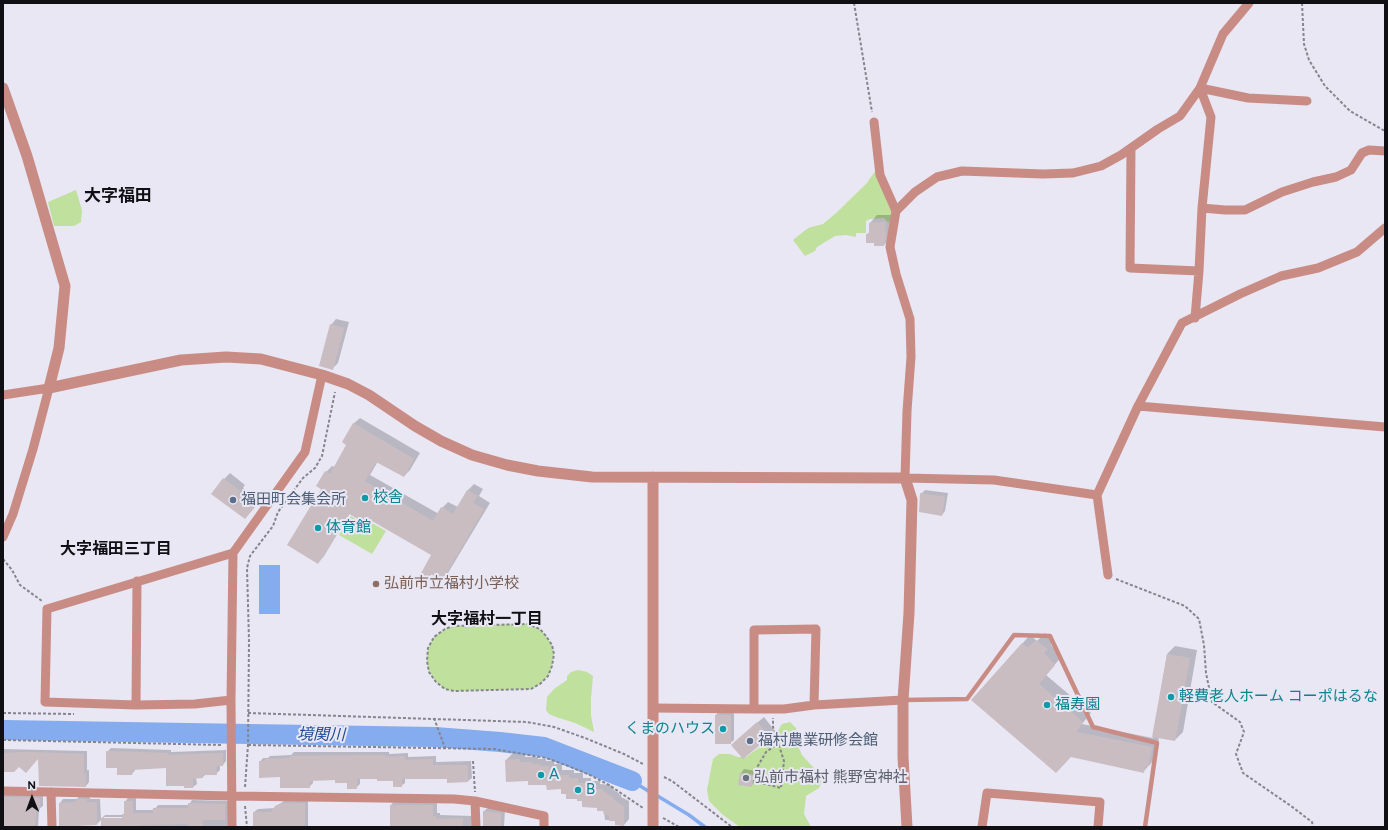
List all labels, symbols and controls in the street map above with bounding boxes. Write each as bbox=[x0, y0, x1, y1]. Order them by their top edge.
district label: 大字福田 bbox=[84, 186, 152, 206]
place label: 校舎 bbox=[373, 489, 403, 507]
place label: 福田町会集会所 bbox=[241, 491, 346, 509]
marker: 校舎 bbox=[360, 493, 370, 503]
marker: 福田町会集会所 bbox=[228, 495, 238, 505]
place label: 体育館 bbox=[326, 519, 371, 537]
marker: 体育館 bbox=[313, 523, 323, 533]
district label: 大字福田三丁目 bbox=[60, 539, 172, 559]
place label: 弘前市立福村小学校 bbox=[384, 575, 519, 593]
marker: 弘前市立福村小学校 bbox=[371, 579, 381, 589]
district label: 大字福村一丁目 bbox=[431, 609, 543, 629]
place label: 軽費老人ホーム コーポはるな bbox=[1179, 688, 1378, 706]
marker: 軽費老人ホーム コーポはるな bbox=[1166, 692, 1176, 702]
place label: 福寿園 bbox=[1055, 696, 1100, 714]
marker: 福寿園 bbox=[1042, 700, 1052, 710]
place label: くまのハウス bbox=[625, 720, 715, 738]
marker: くまのハウス bbox=[718, 724, 728, 734]
water label: 境関川 bbox=[297, 725, 345, 745]
place label: 福村農業研修会館 bbox=[758, 732, 878, 750]
marker: 福村農業研修会館 bbox=[745, 736, 755, 746]
place label: A bbox=[549, 766, 559, 784]
place label: 弘前市福村 熊野宮神社 bbox=[754, 769, 908, 787]
marker: A bbox=[536, 770, 546, 780]
marker: 弘前市福村 熊野宮神社 bbox=[741, 773, 751, 783]
north arrow bbox=[12, 778, 52, 818]
text: N bbox=[27, 779, 36, 792]
place label: B bbox=[586, 781, 595, 799]
marker: B bbox=[573, 785, 583, 795]

